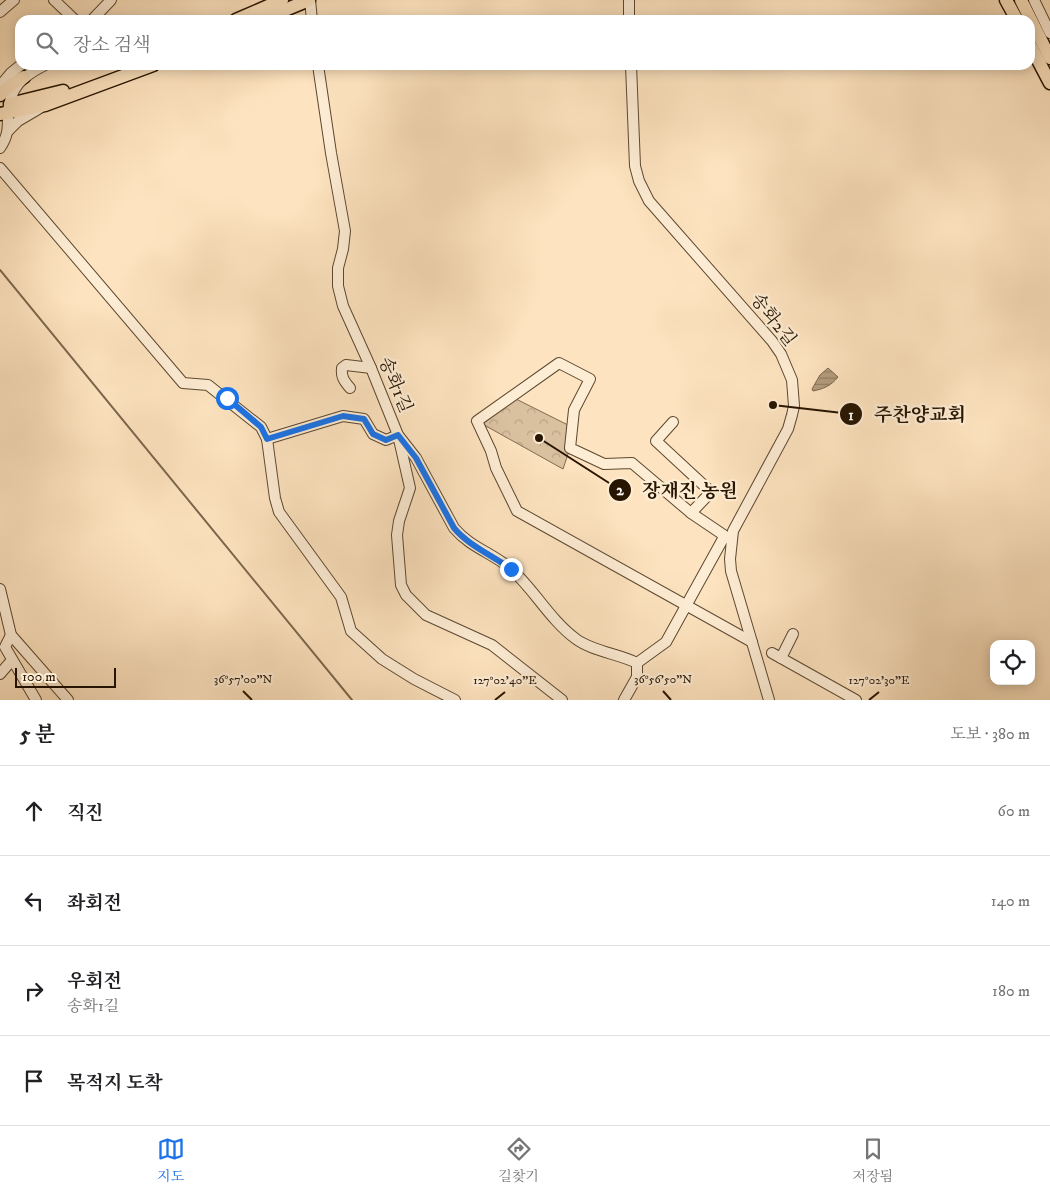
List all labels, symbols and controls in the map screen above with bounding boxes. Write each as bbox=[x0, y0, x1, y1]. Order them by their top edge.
search box bbox=[15, 15, 1035, 70]
icon: search bbox=[33, 29, 61, 57]
text: 장소 검색 bbox=[73, 34, 151, 57]
street label: 송화2길 bbox=[746, 289, 800, 351]
street label: 송화1길 bbox=[373, 354, 417, 416]
route start bbox=[216, 387, 239, 410]
callout: 주찬양교회 bbox=[839, 397, 976, 431]
text: 주찬양교회 bbox=[874, 404, 966, 427]
text: 1 bbox=[848, 406, 854, 425]
callout: 장재진 농원 bbox=[607, 473, 748, 507]
text: 장재진 농원 bbox=[642, 480, 738, 503]
text: 2 bbox=[616, 481, 624, 500]
route end bbox=[500, 558, 523, 581]
map controls bbox=[990, 640, 1035, 685]
button: locate bbox=[990, 640, 1035, 685]
scale bar bbox=[15, 665, 116, 688]
text: 100 m bbox=[22, 668, 56, 686]
text: 36°57'00"N bbox=[214, 672, 272, 687]
text: 36°56'50"N bbox=[634, 672, 692, 687]
text: 127°02'40"E bbox=[473, 673, 537, 688]
text: 127°02'30"E bbox=[849, 673, 910, 688]
text: 5 분 bbox=[20, 722, 55, 748]
text: 도보 · 380 m bbox=[950, 724, 1030, 744]
icon: ahead bbox=[20, 797, 48, 825]
text: 60 m bbox=[998, 801, 1030, 821]
text: 직진 bbox=[67, 802, 104, 825]
icon: left bbox=[20, 887, 48, 915]
text: 140 m bbox=[991, 891, 1030, 911]
text: 좌회전 bbox=[67, 892, 122, 915]
text: 우회전 bbox=[67, 970, 122, 993]
icon: right bbox=[20, 977, 48, 1005]
text: 180 m bbox=[992, 981, 1030, 1001]
text: 송화1길 bbox=[67, 996, 119, 1016]
icon: arrive bbox=[20, 1067, 48, 1095]
text: 목적지 도착 bbox=[67, 1072, 163, 1095]
tab: 지도 bbox=[157, 1135, 185, 1186]
tab: 길찾기 bbox=[498, 1135, 539, 1186]
tab: 저장됨 bbox=[853, 1135, 893, 1186]

